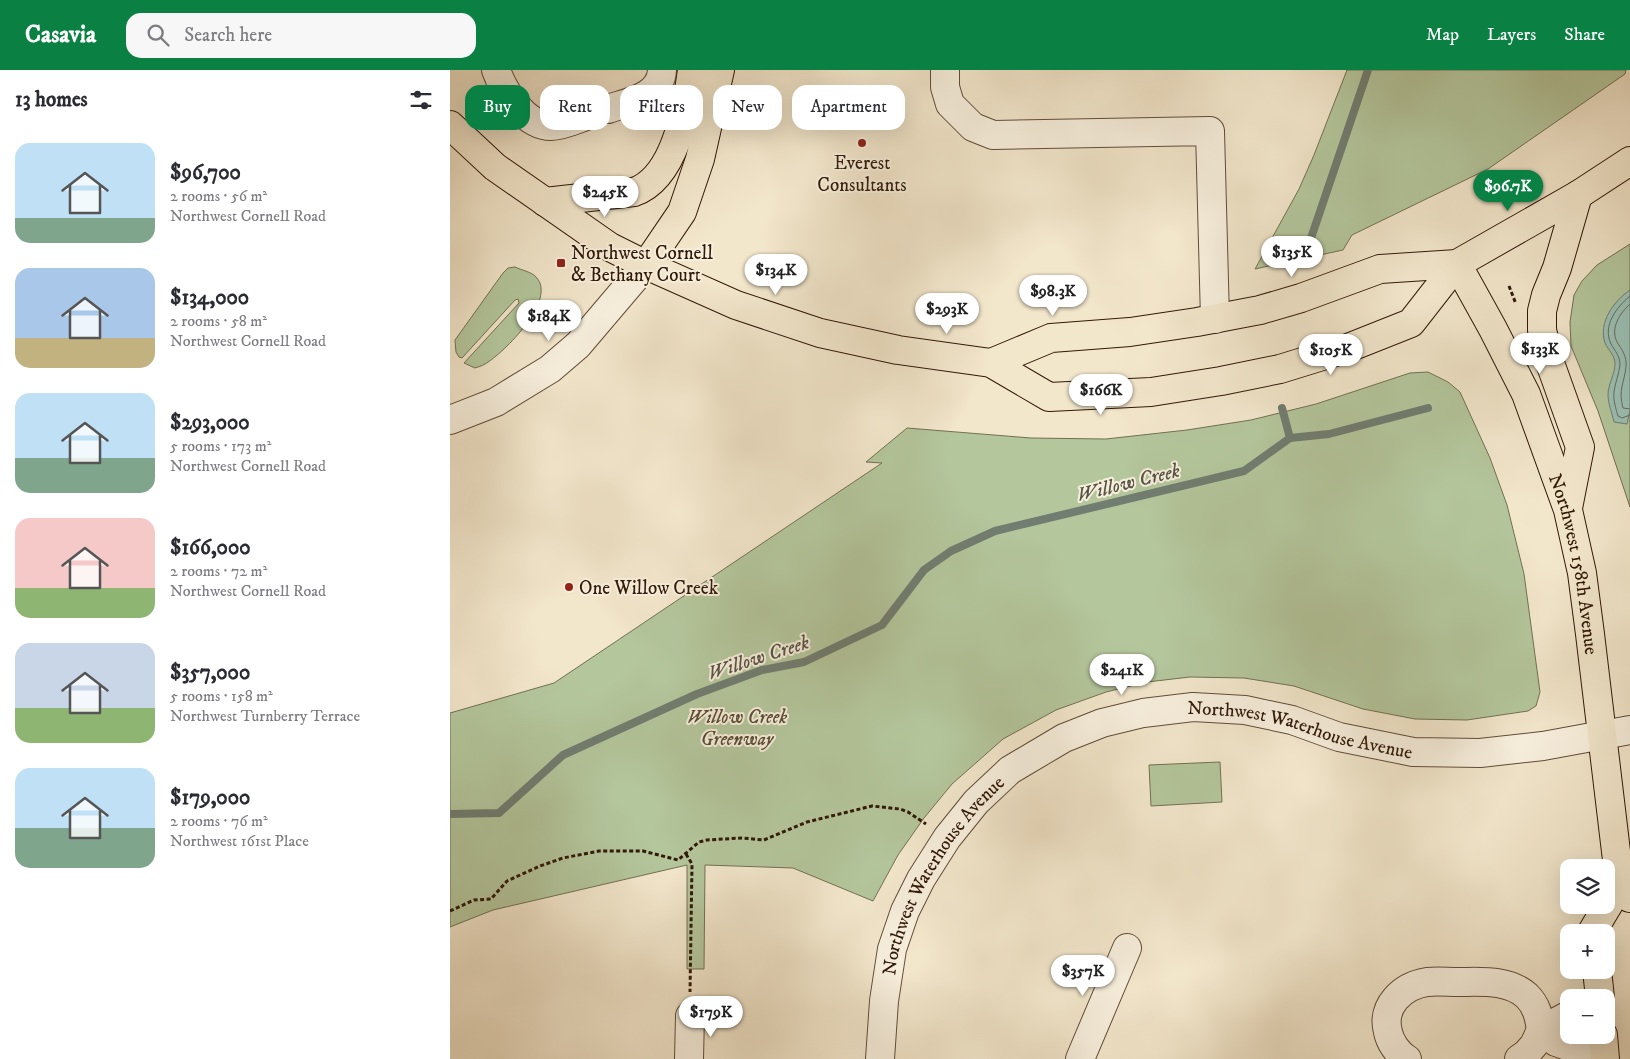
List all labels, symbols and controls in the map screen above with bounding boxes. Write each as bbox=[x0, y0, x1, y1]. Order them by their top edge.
search box bbox=[126, 13, 476, 58]
text: Casavia bbox=[25, 20, 96, 50]
icon: search bbox=[144, 21, 172, 49]
text: Search here bbox=[184, 24, 272, 47]
text: Map bbox=[1426, 24, 1459, 46]
text: Layers bbox=[1487, 24, 1536, 46]
text: Share bbox=[1564, 24, 1605, 46]
chip: Buy bbox=[465, 85, 530, 130]
chip: Rent bbox=[540, 85, 610, 130]
chip: Filters bbox=[620, 85, 703, 130]
chip: New bbox=[713, 85, 782, 130]
chip: Apartment bbox=[792, 85, 905, 130]
icon: filters bbox=[407, 86, 435, 114]
text: 13 homes bbox=[15, 87, 88, 113]
marker: Everest Consultants bbox=[856, 137, 868, 149]
place label: Everest Consultants bbox=[817, 152, 907, 197]
text: $96,700 bbox=[170, 160, 241, 186]
icon: home bbox=[55, 163, 115, 223]
pin: $96.7K bbox=[1467, 170, 1549, 212]
pin: $245K bbox=[570, 176, 640, 218]
text: $96.7K bbox=[1484, 176, 1532, 196]
text: $245K bbox=[583, 182, 627, 202]
text: 2 rooms · 56 m² bbox=[170, 186, 267, 206]
text: Northwest Cornell Road bbox=[170, 206, 326, 226]
pin: $135K bbox=[1257, 236, 1327, 278]
place label: Northwest Cornell & Bethany Court bbox=[571, 242, 713, 287]
text: $135K bbox=[1272, 242, 1312, 262]
pin: $134K bbox=[741, 254, 811, 296]
marker: Northwest Cornell & Bethany Court bbox=[555, 257, 567, 269]
text: $134K bbox=[755, 260, 797, 280]
pin: $98.3K bbox=[1012, 274, 1094, 317]
text: $98.3K bbox=[1030, 281, 1076, 301]
text: $134,000 bbox=[170, 285, 249, 311]
icon: home bbox=[55, 288, 115, 348]
pin: $293K bbox=[912, 292, 982, 335]
text: $293K bbox=[926, 299, 968, 319]
pin: $184K bbox=[514, 300, 584, 342]
text: $184K bbox=[527, 306, 571, 326]
text: 2 rooms · 58 m² bbox=[170, 311, 267, 331]
text: Northwest Cornell Road bbox=[170, 331, 326, 351]
pin: $133K bbox=[1505, 332, 1575, 375]
pin: $105K bbox=[1296, 334, 1366, 376]
text: $133K bbox=[1521, 339, 1559, 359]
text: $105K bbox=[1310, 340, 1352, 360]
pin: $166K bbox=[1066, 374, 1136, 416]
text: $166K bbox=[1080, 380, 1122, 400]
text: $293,000 bbox=[170, 410, 250, 436]
icon: home bbox=[55, 413, 115, 473]
text: 5 rooms · 173 m² bbox=[170, 436, 271, 456]
text: Northwest Cornell Road bbox=[170, 456, 326, 476]
water label: Willow Creek bbox=[1074, 458, 1183, 508]
street label: Northwest 158th Avenue bbox=[1543, 471, 1602, 656]
text: $166,000 bbox=[170, 535, 251, 561]
icon: home bbox=[55, 538, 115, 598]
text: 2 rooms · 72 m² bbox=[170, 561, 267, 581]
place label: One Willow Creek bbox=[579, 577, 719, 600]
text: Northwest Cornell Road bbox=[170, 581, 326, 601]
marker: One Willow Creek bbox=[563, 581, 575, 593]
water label: Willow Creek bbox=[704, 630, 813, 687]
pin: $241K bbox=[1087, 654, 1157, 696]
text: $357,000 bbox=[170, 660, 250, 686]
text: $241K bbox=[1101, 660, 1143, 680]
icon: home bbox=[55, 663, 115, 723]
text: 5 rooms · 158 m² bbox=[170, 686, 273, 706]
street label: Northwest Waterhouse Avenue bbox=[1187, 697, 1415, 765]
text: Northwest Turnberry Terrace bbox=[170, 706, 360, 726]
park label: Willow Creek Greenway bbox=[687, 706, 787, 751]
street label: Northwest Waterhouse Avenue bbox=[878, 771, 1010, 977]
text: $179,000 bbox=[170, 785, 250, 811]
icon: home bbox=[55, 788, 115, 848]
text: 2 rooms · 76 m² bbox=[170, 811, 268, 831]
text: Northwest 161st Place bbox=[170, 831, 309, 851]
map controls bbox=[1560, 859, 1615, 1044]
button: layers bbox=[1560, 859, 1615, 914]
button: + bbox=[1560, 924, 1615, 979]
pin: $357K bbox=[1048, 954, 1118, 997]
text: $357K bbox=[1062, 961, 1104, 981]
button: − bbox=[1560, 989, 1615, 1044]
pin: $179K bbox=[676, 996, 746, 1038]
text: $179K bbox=[690, 1002, 732, 1022]

